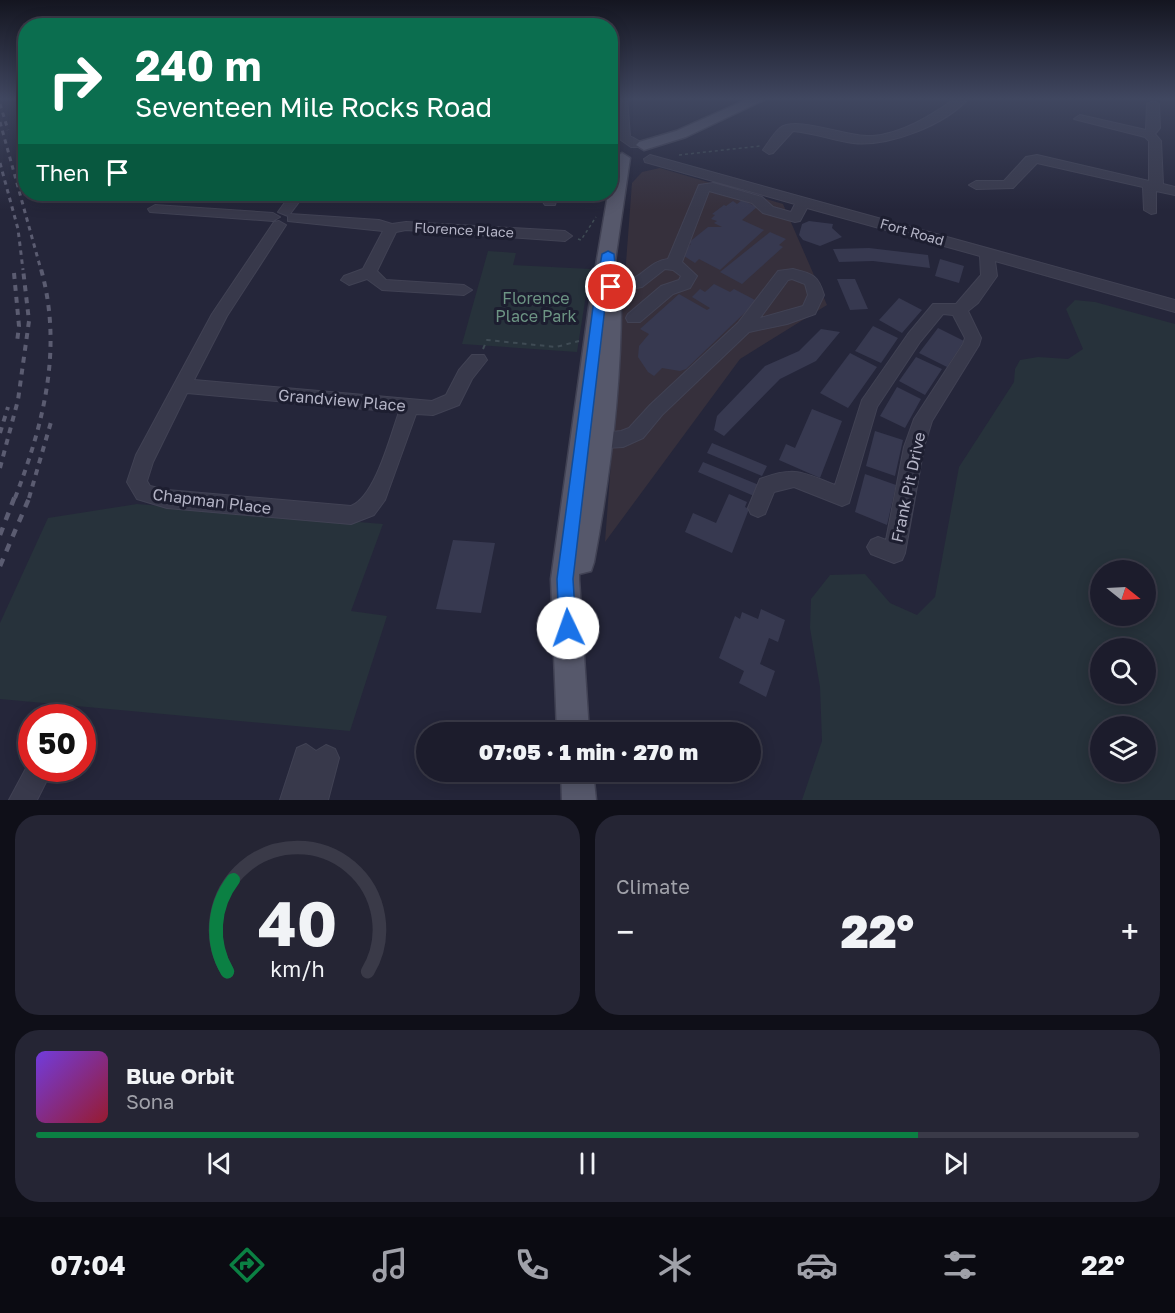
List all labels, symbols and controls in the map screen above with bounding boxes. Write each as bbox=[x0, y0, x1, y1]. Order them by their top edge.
text: 240 m bbox=[135, 40, 261, 90]
icon: right bbox=[36, 42, 114, 120]
text: Seventeen Mile Rocks Road bbox=[135, 91, 492, 123]
icon: arrive bbox=[101, 156, 134, 189]
text: Then bbox=[36, 159, 89, 186]
street label: Fort Road bbox=[878, 214, 946, 249]
street label: Florence Place bbox=[414, 218, 514, 241]
pin bbox=[585, 261, 636, 312]
icon: arrive bbox=[594, 270, 627, 303]
park label: Florence Place Park bbox=[495, 288, 577, 326]
street label: Grandview Place bbox=[277, 384, 407, 416]
street label: Frank Pit Drive bbox=[887, 430, 929, 544]
street label: Chapman Place bbox=[152, 484, 272, 518]
north arrow bbox=[1090, 560, 1156, 626]
map controls bbox=[1090, 560, 1156, 782]
position arrow bbox=[536, 596, 600, 660]
button: search bbox=[1090, 638, 1156, 704]
speed limit sign: 50 bbox=[18, 704, 96, 782]
button: layers bbox=[1090, 716, 1156, 782]
text: 07:05 · 1 min · 270 m bbox=[479, 738, 698, 765]
text: Climate bbox=[616, 874, 690, 898]
text: 40 bbox=[258, 885, 337, 960]
text: 22° bbox=[841, 904, 914, 958]
text: − bbox=[616, 912, 634, 951]
text: + bbox=[1121, 912, 1139, 951]
text: km/h bbox=[270, 956, 325, 982]
text: Blue Orbit bbox=[126, 1062, 234, 1089]
text: Sona bbox=[126, 1089, 174, 1113]
icon: previous bbox=[203, 1147, 236, 1180]
icon: pause bbox=[571, 1147, 604, 1180]
icon: next bbox=[939, 1147, 972, 1180]
icon: directions bbox=[226, 1244, 268, 1286]
icon: music bbox=[369, 1244, 411, 1286]
icon: phone bbox=[511, 1244, 553, 1286]
icon: climate bbox=[654, 1244, 696, 1286]
icon: car bbox=[796, 1244, 838, 1286]
icon: filters bbox=[939, 1244, 981, 1286]
text: 07:04 bbox=[50, 1249, 126, 1281]
text: 22° bbox=[1081, 1249, 1125, 1281]

